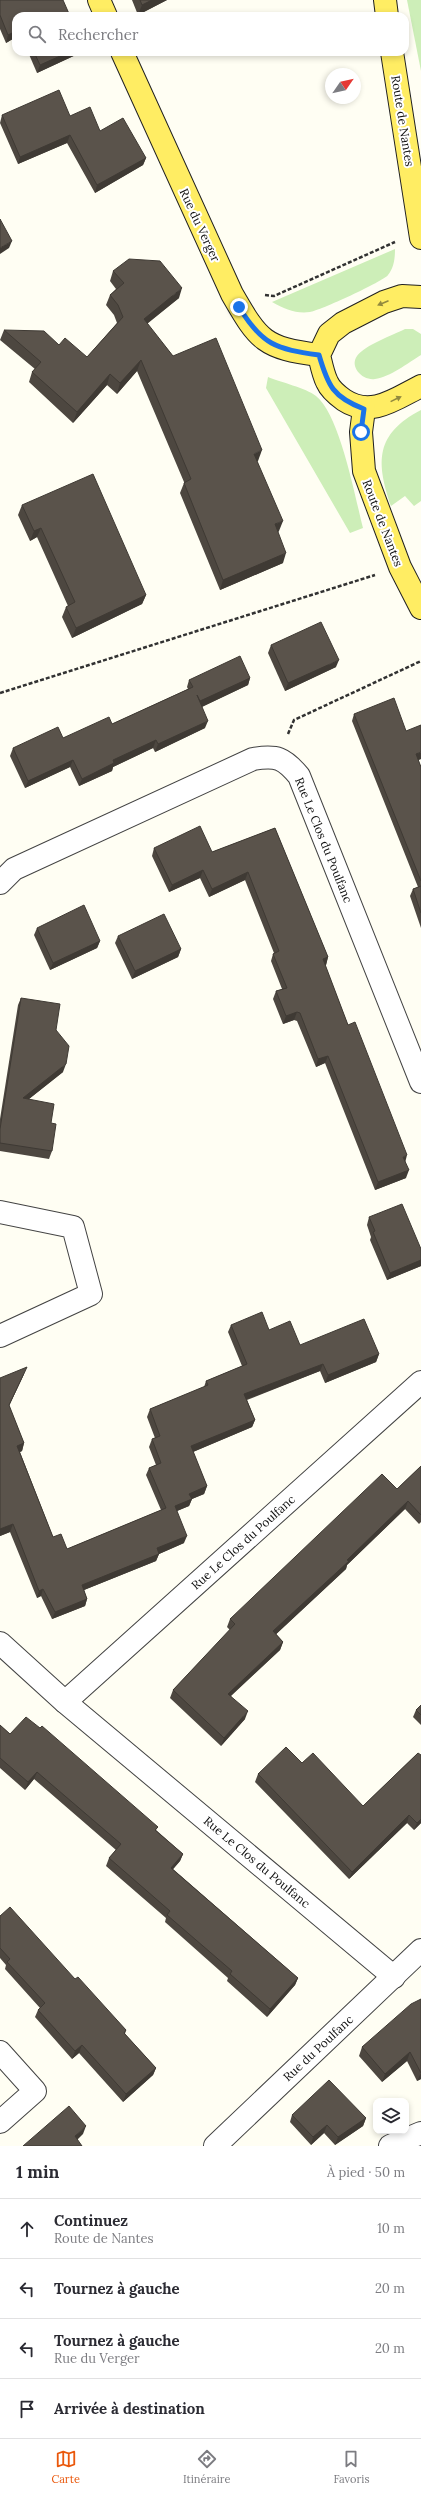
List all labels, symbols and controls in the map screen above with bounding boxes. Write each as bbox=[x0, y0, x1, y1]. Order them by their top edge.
search box bbox=[12, 12, 409, 56]
icon: search bbox=[26, 23, 48, 45]
text: Rechercher bbox=[58, 25, 138, 44]
north arrow bbox=[325, 68, 361, 104]
street label: Route de Nantes bbox=[388, 74, 418, 168]
street label: Rue du Verger bbox=[176, 186, 224, 265]
route end bbox=[230, 298, 248, 316]
one-way arrow bbox=[378, 300, 389, 306]
one-way arrow bbox=[390, 396, 402, 402]
route start bbox=[352, 423, 370, 441]
street label: Route de Nantes bbox=[360, 477, 407, 569]
street label: Rue Le Clos du Poulfanc bbox=[292, 775, 356, 905]
street label: Rue Le Clos du Poulfanc bbox=[188, 1491, 298, 1593]
street label: Rue Le Clos du Poulfanc bbox=[201, 1813, 313, 1911]
street label: Rue du Poulfanc bbox=[280, 2012, 356, 2084]
map controls bbox=[373, 2098, 409, 2134]
button: layers bbox=[373, 2098, 409, 2134]
text: 1 min bbox=[16, 2161, 59, 2183]
text: À pied · 50 m bbox=[327, 2164, 405, 2181]
text: Continuez bbox=[54, 2211, 128, 2230]
icon: ahead bbox=[16, 2218, 38, 2240]
text: 10 m bbox=[377, 2220, 405, 2237]
text: Route de Nantes bbox=[54, 2230, 154, 2247]
icon: left bbox=[16, 2278, 38, 2300]
text: Tournez à gauche bbox=[54, 2279, 180, 2298]
text: 20 m bbox=[375, 2280, 405, 2297]
text: Tournez à gauche bbox=[54, 2331, 180, 2350]
icon: left bbox=[16, 2338, 38, 2360]
text: 20 m bbox=[375, 2340, 405, 2357]
text: Rue du Verger bbox=[54, 2350, 140, 2367]
icon: arrive bbox=[16, 2398, 38, 2420]
text: Arrivée à destination bbox=[54, 2399, 205, 2418]
tab: Carte bbox=[51, 2448, 80, 2486]
tab: Itinéraire bbox=[183, 2448, 231, 2486]
tab: Favoris bbox=[333, 2448, 370, 2486]

